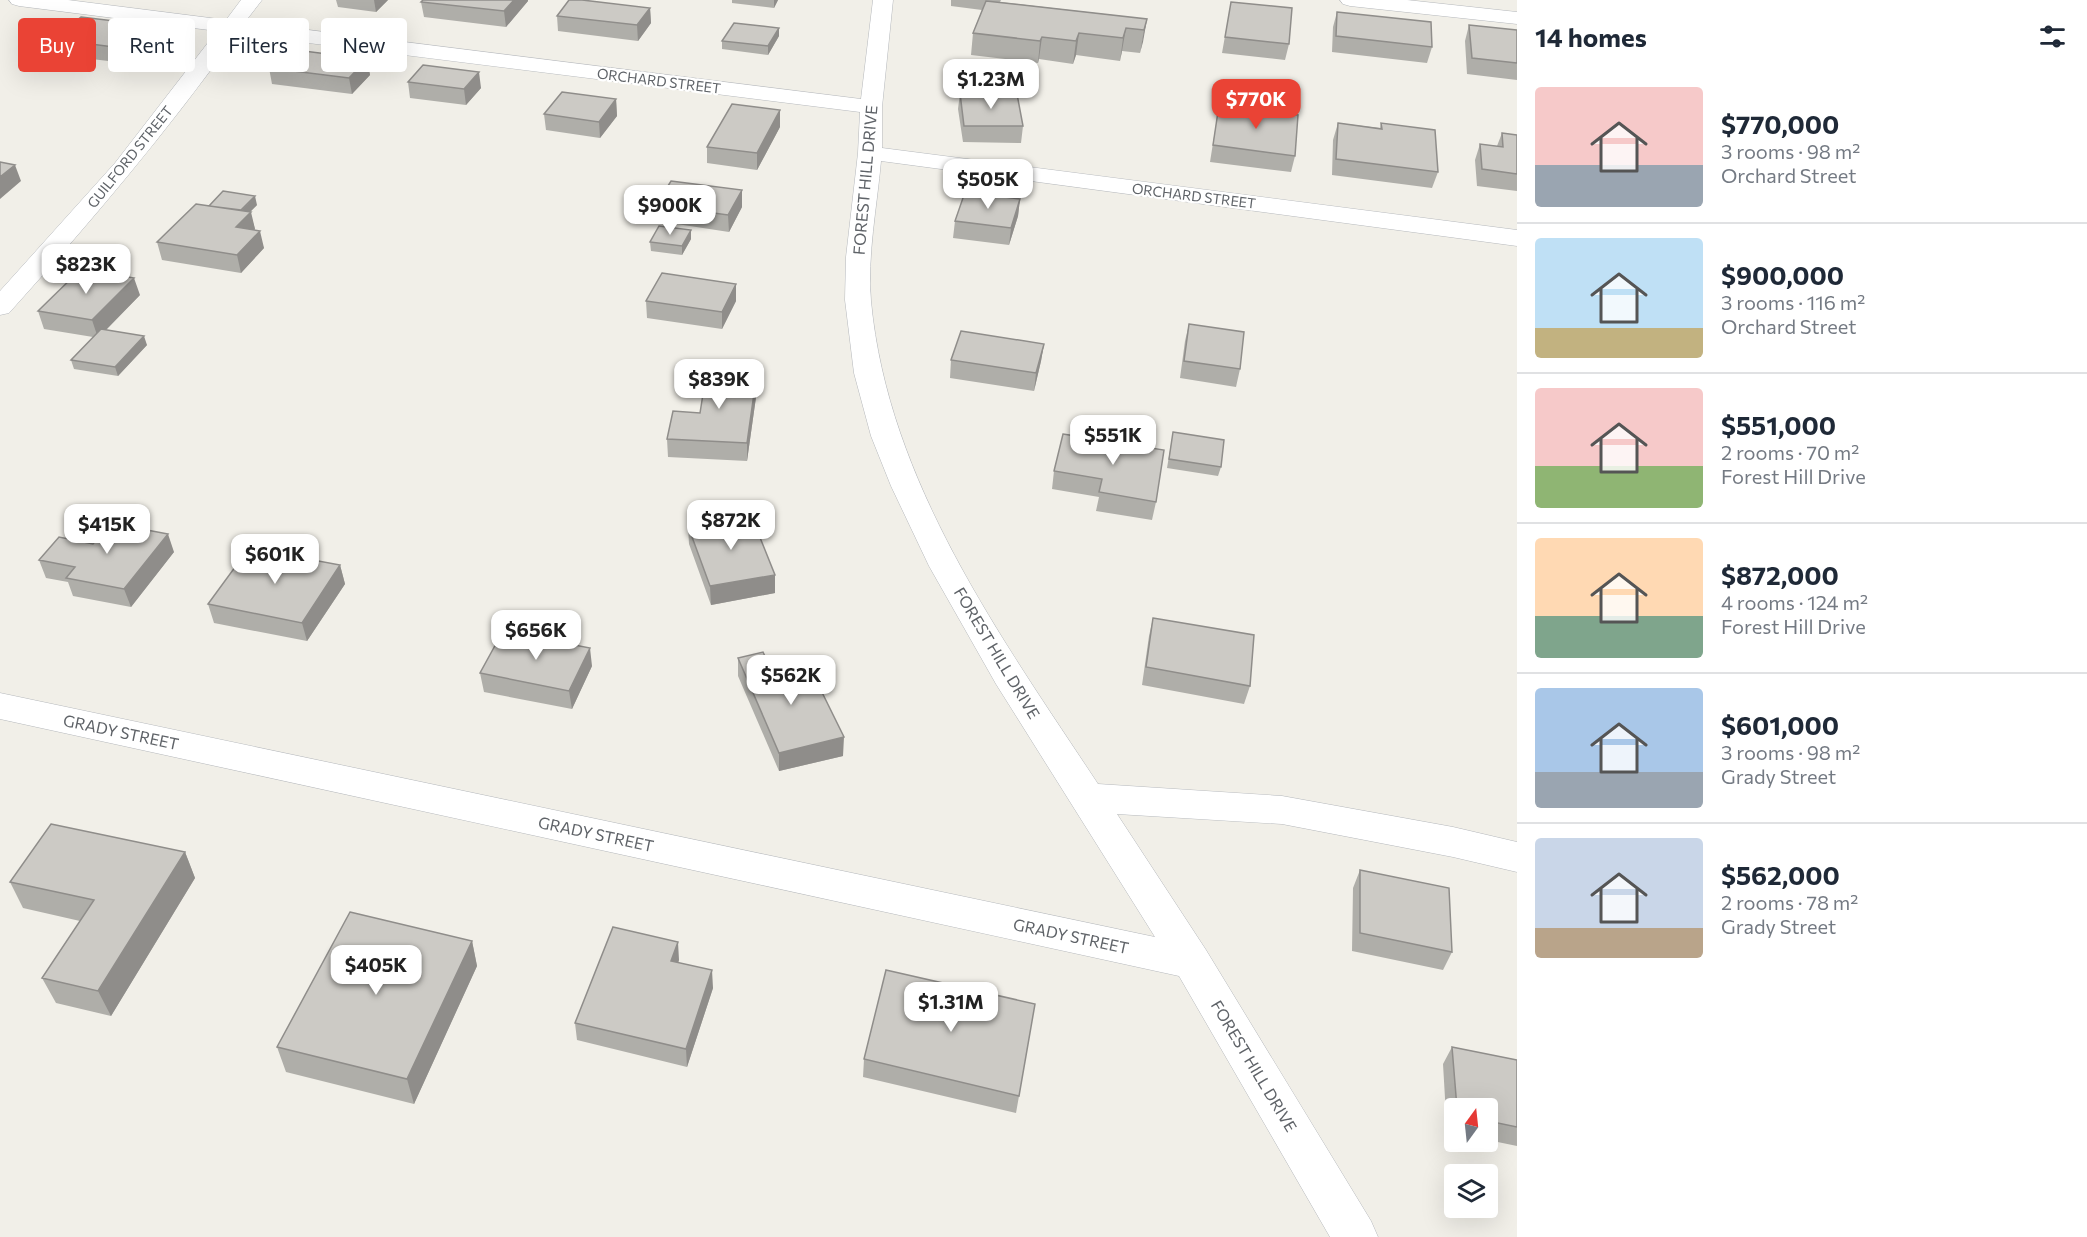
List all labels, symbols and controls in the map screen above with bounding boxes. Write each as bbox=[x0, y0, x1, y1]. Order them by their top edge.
chip: Buy bbox=[18, 18, 96, 72]
chip: Rent bbox=[108, 18, 195, 72]
chip: Filters bbox=[207, 18, 309, 72]
chip: New bbox=[321, 18, 407, 72]
icon: filters bbox=[2036, 20, 2069, 53]
text: 14 homes bbox=[1535, 21, 1647, 52]
pin: $1.23M bbox=[942, 59, 1040, 110]
street label: ORCHARD STREET bbox=[596, 64, 722, 97]
text: $1.23M bbox=[957, 66, 1025, 90]
pin: $770K bbox=[1214, 79, 1298, 130]
text: $770K bbox=[1226, 86, 1286, 110]
street label: GUILFORD STREET bbox=[83, 102, 176, 211]
street label: FOREST HILL DRIVE bbox=[848, 104, 881, 256]
text: $770,000 bbox=[1721, 108, 1839, 139]
icon: home bbox=[1583, 111, 1655, 183]
text: 3 rooms · 98 m² bbox=[1721, 139, 1860, 163]
pin: $505K bbox=[946, 159, 1030, 210]
text: Orchard Street bbox=[1721, 163, 1856, 187]
text: $505K bbox=[957, 166, 1019, 190]
street label: ORCHARD STREET bbox=[1131, 179, 1257, 212]
pin: $900K bbox=[628, 185, 712, 236]
text: $900K bbox=[638, 192, 702, 216]
pin: $823K bbox=[44, 244, 128, 295]
text: $823K bbox=[56, 251, 116, 275]
text: $900,000 bbox=[1721, 259, 1844, 290]
icon: home bbox=[1583, 262, 1655, 334]
text: 3 rooms · 116 m² bbox=[1721, 290, 1865, 314]
text: Orchard Street bbox=[1721, 314, 1856, 338]
pin: $839K bbox=[677, 359, 761, 410]
text: $839K bbox=[688, 366, 750, 390]
text: $551,000 bbox=[1721, 409, 1836, 440]
icon: home bbox=[1583, 412, 1655, 484]
pin: $551K bbox=[1071, 415, 1155, 466]
text: $551K bbox=[1084, 422, 1142, 446]
text: 2 rooms · 70 m² bbox=[1721, 440, 1859, 464]
text: Forest Hill Drive bbox=[1721, 464, 1866, 488]
pin: $872K bbox=[689, 500, 773, 551]
pin: $415K bbox=[65, 504, 149, 555]
text: $872K bbox=[701, 507, 761, 531]
text: $415K bbox=[78, 511, 136, 535]
pin: $601K bbox=[233, 534, 317, 585]
text: $601K bbox=[245, 541, 305, 565]
text: $872,000 bbox=[1721, 559, 1839, 590]
icon: home bbox=[1583, 562, 1655, 634]
street label: FOREST HILL DRIVE bbox=[951, 583, 1044, 722]
text: 4 rooms · 124 m² bbox=[1721, 590, 1868, 614]
pin: $656K bbox=[494, 610, 578, 661]
text: Forest Hill Drive bbox=[1721, 614, 1866, 638]
text: $656K bbox=[505, 617, 567, 641]
pin: $562K bbox=[749, 655, 833, 706]
text: $562K bbox=[761, 662, 821, 686]
text: $601,000 bbox=[1721, 709, 1839, 740]
street label: GRADY STREET bbox=[62, 710, 181, 753]
icon: home bbox=[1583, 712, 1655, 784]
text: 3 rooms · 98 m² bbox=[1721, 740, 1860, 764]
text: Grady Street bbox=[1721, 764, 1836, 788]
street label: GRADY STREET bbox=[537, 812, 656, 855]
text: $562,000 bbox=[1721, 859, 1840, 890]
icon: home bbox=[1583, 862, 1655, 934]
text: 2 rooms · 78 m² bbox=[1721, 890, 1858, 914]
street label: GRADY STREET bbox=[1012, 914, 1131, 957]
text: Grady Street bbox=[1721, 914, 1836, 938]
pin: $405K bbox=[334, 945, 418, 996]
text: $405K bbox=[345, 952, 407, 976]
pin: $1.31M bbox=[902, 982, 1000, 1033]
text: $1.31M bbox=[918, 989, 984, 1013]
street label: FOREST HILL DRIVE bbox=[1208, 996, 1301, 1135]
north arrow bbox=[1444, 1098, 1498, 1152]
map controls bbox=[1444, 1098, 1498, 1218]
button: layers bbox=[1444, 1164, 1498, 1218]

